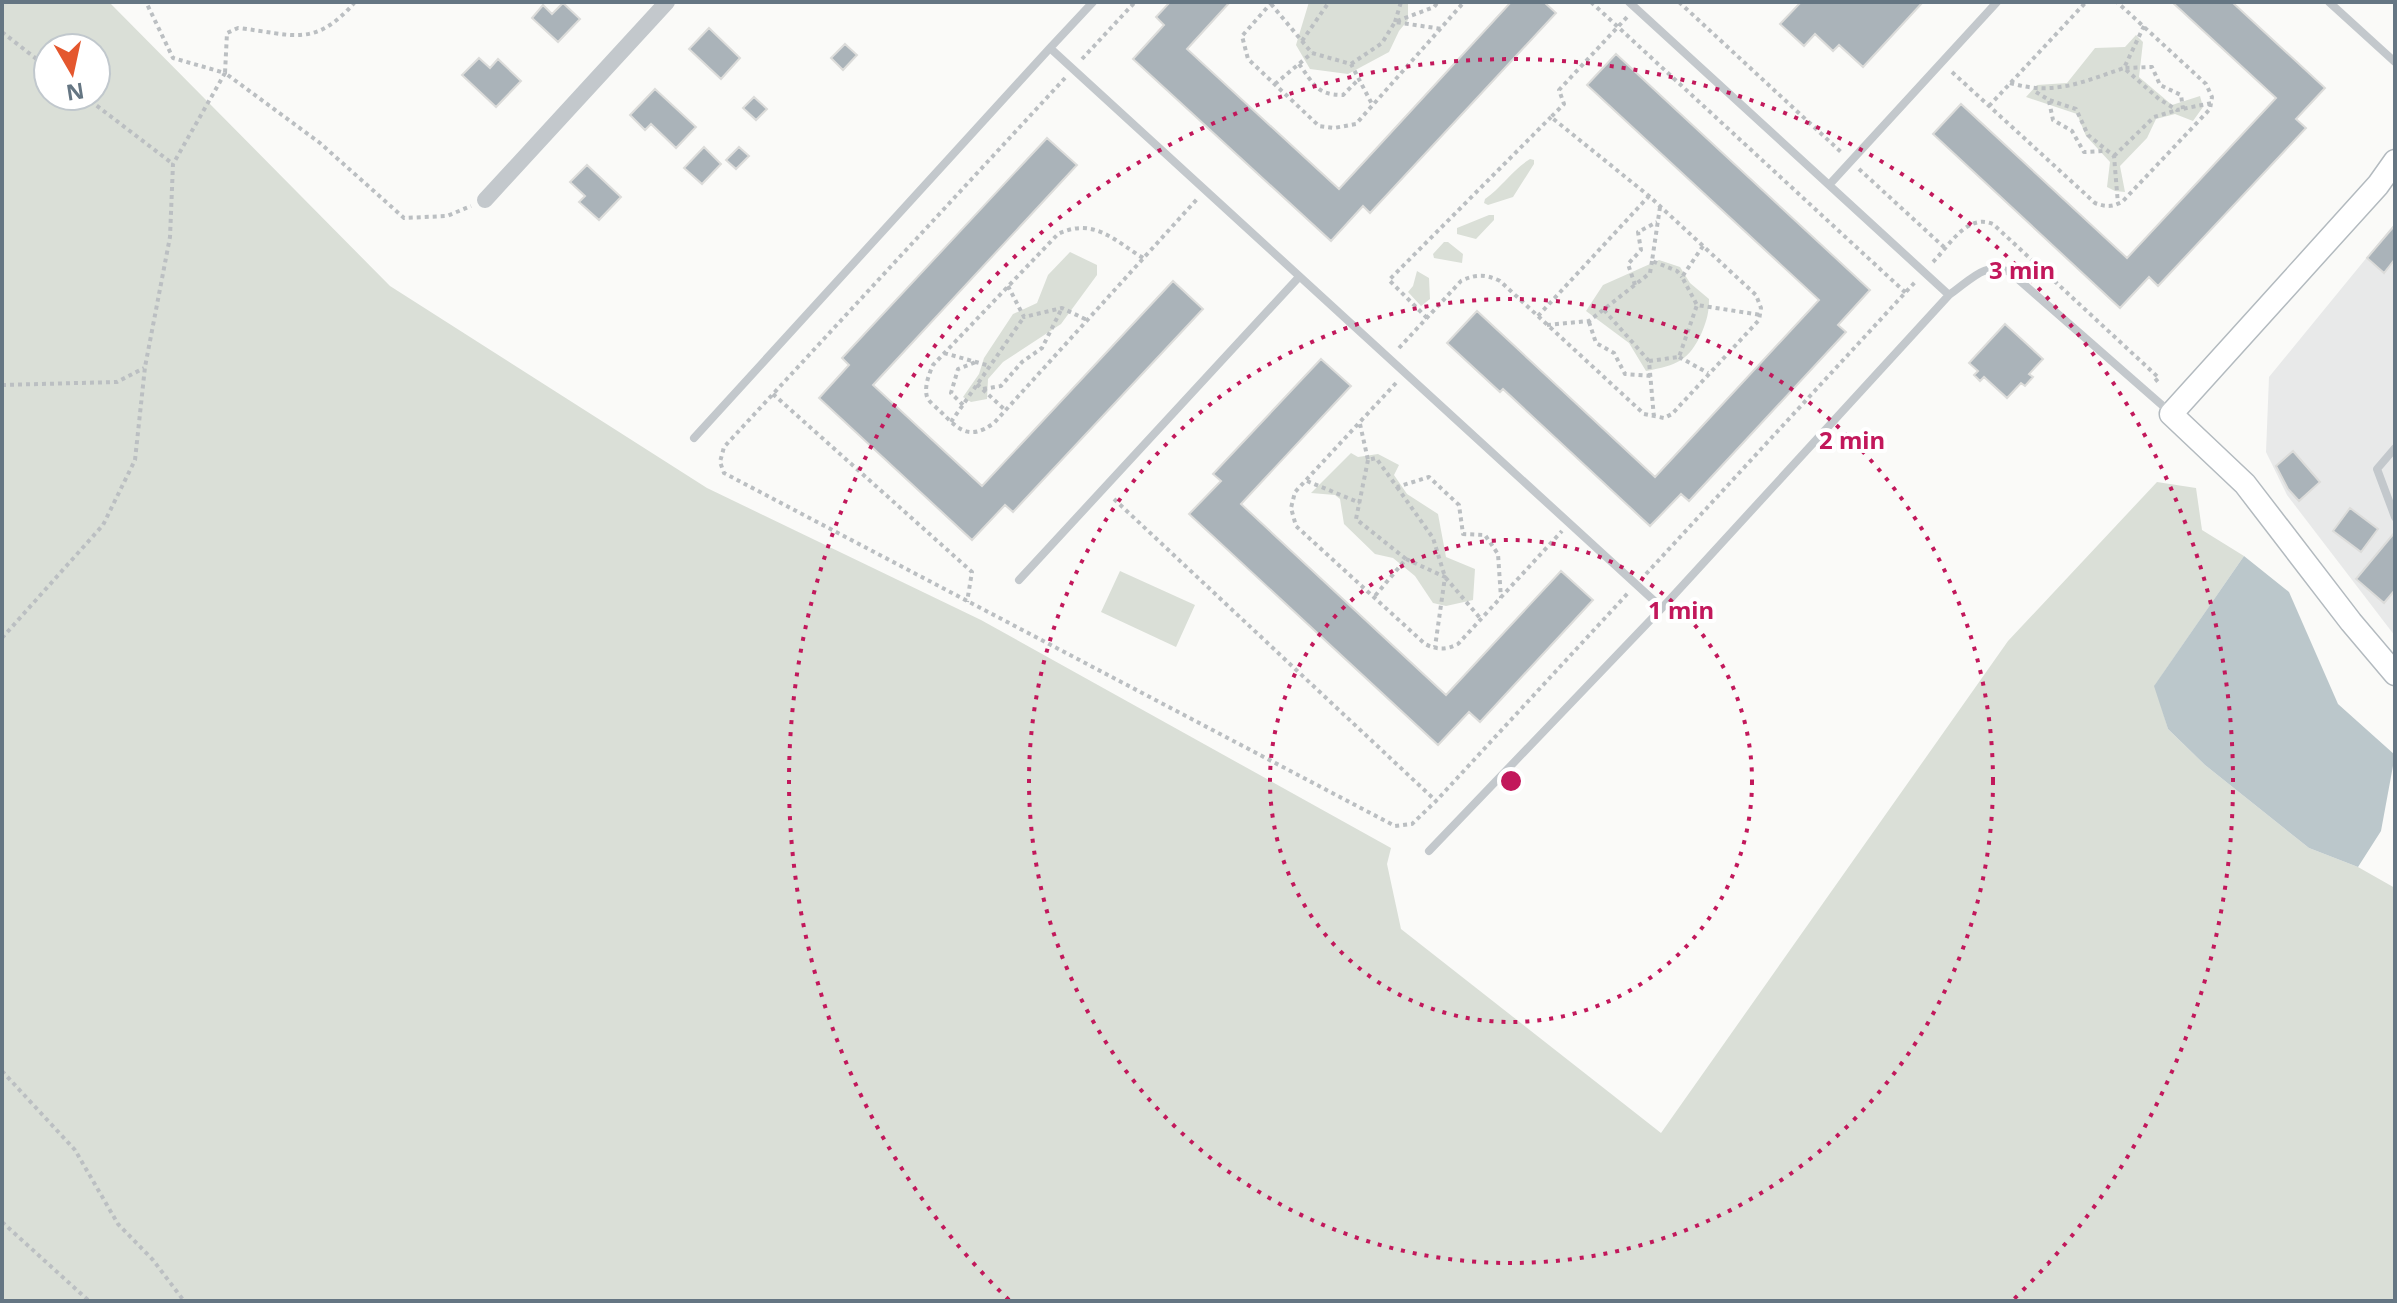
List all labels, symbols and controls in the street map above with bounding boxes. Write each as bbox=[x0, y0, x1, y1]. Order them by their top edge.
north arrow bbox=[32, 32, 112, 112]
text: N bbox=[64, 77, 86, 109]
text: 3 min bbox=[1989, 253, 2055, 286]
text: 2 min bbox=[1819, 423, 1885, 456]
text: 1 min bbox=[1648, 593, 1714, 626]
centre of rings bbox=[1497, 767, 1525, 795]

